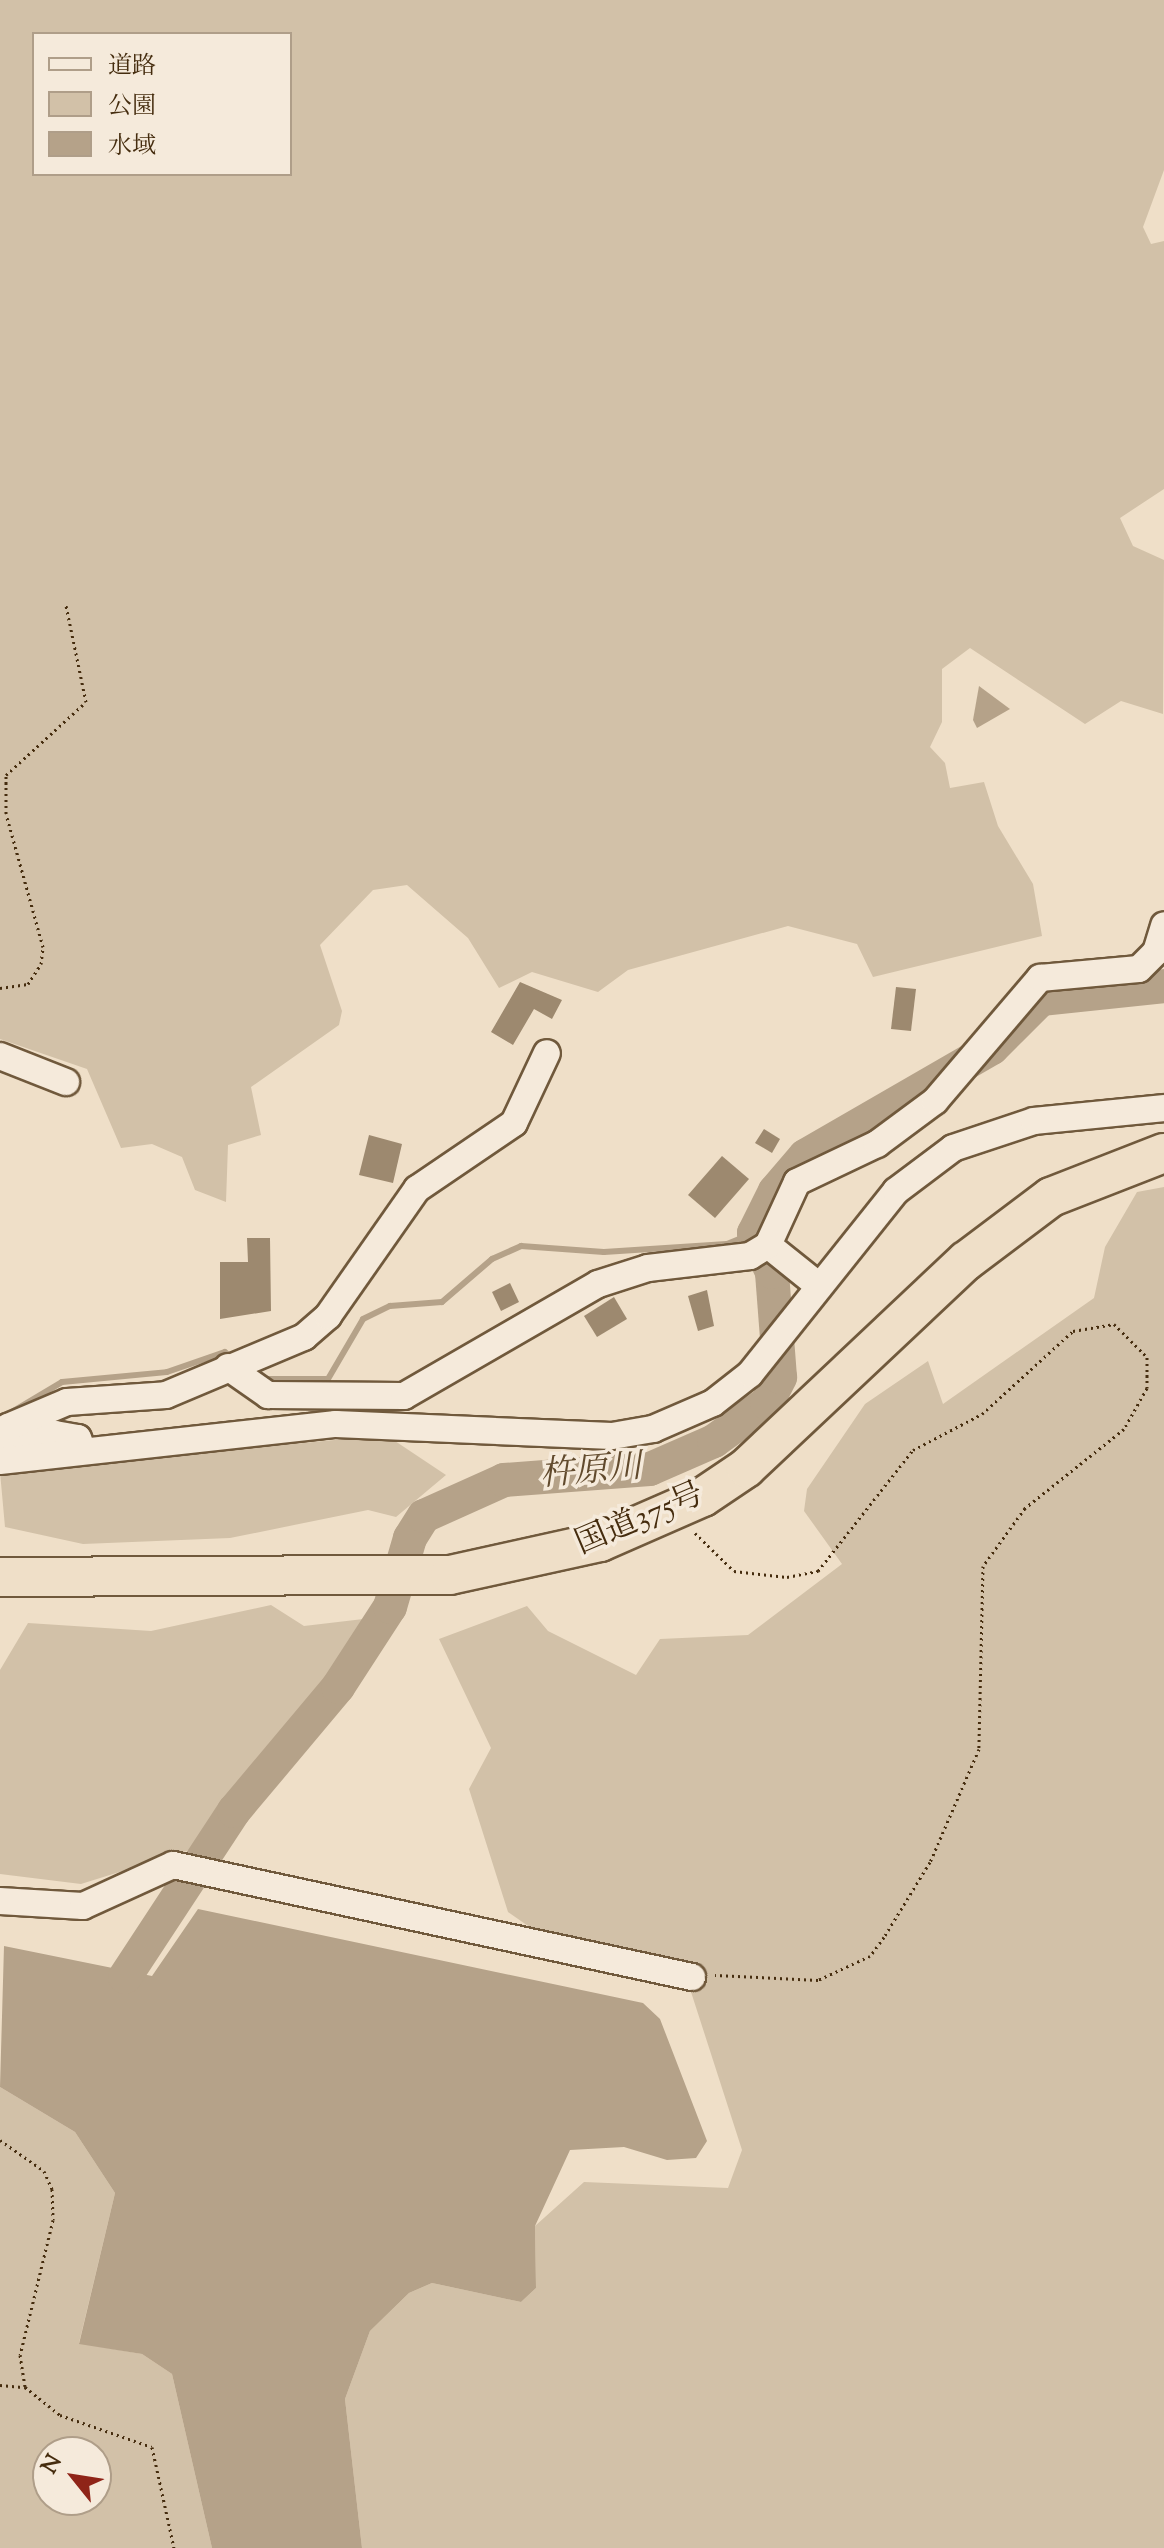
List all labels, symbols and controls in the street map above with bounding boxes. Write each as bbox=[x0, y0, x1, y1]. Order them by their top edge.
legend bbox=[32, 32, 292, 176]
text: 道路 bbox=[108, 50, 156, 84]
text: 公園 bbox=[108, 90, 156, 124]
text: 水域 bbox=[108, 130, 156, 164]
water label: 杵原川 bbox=[538, 1447, 644, 1497]
street label: 国道375号 bbox=[570, 1476, 710, 1564]
north arrow bbox=[32, 2436, 112, 2516]
text: N bbox=[35, 2449, 71, 2481]

